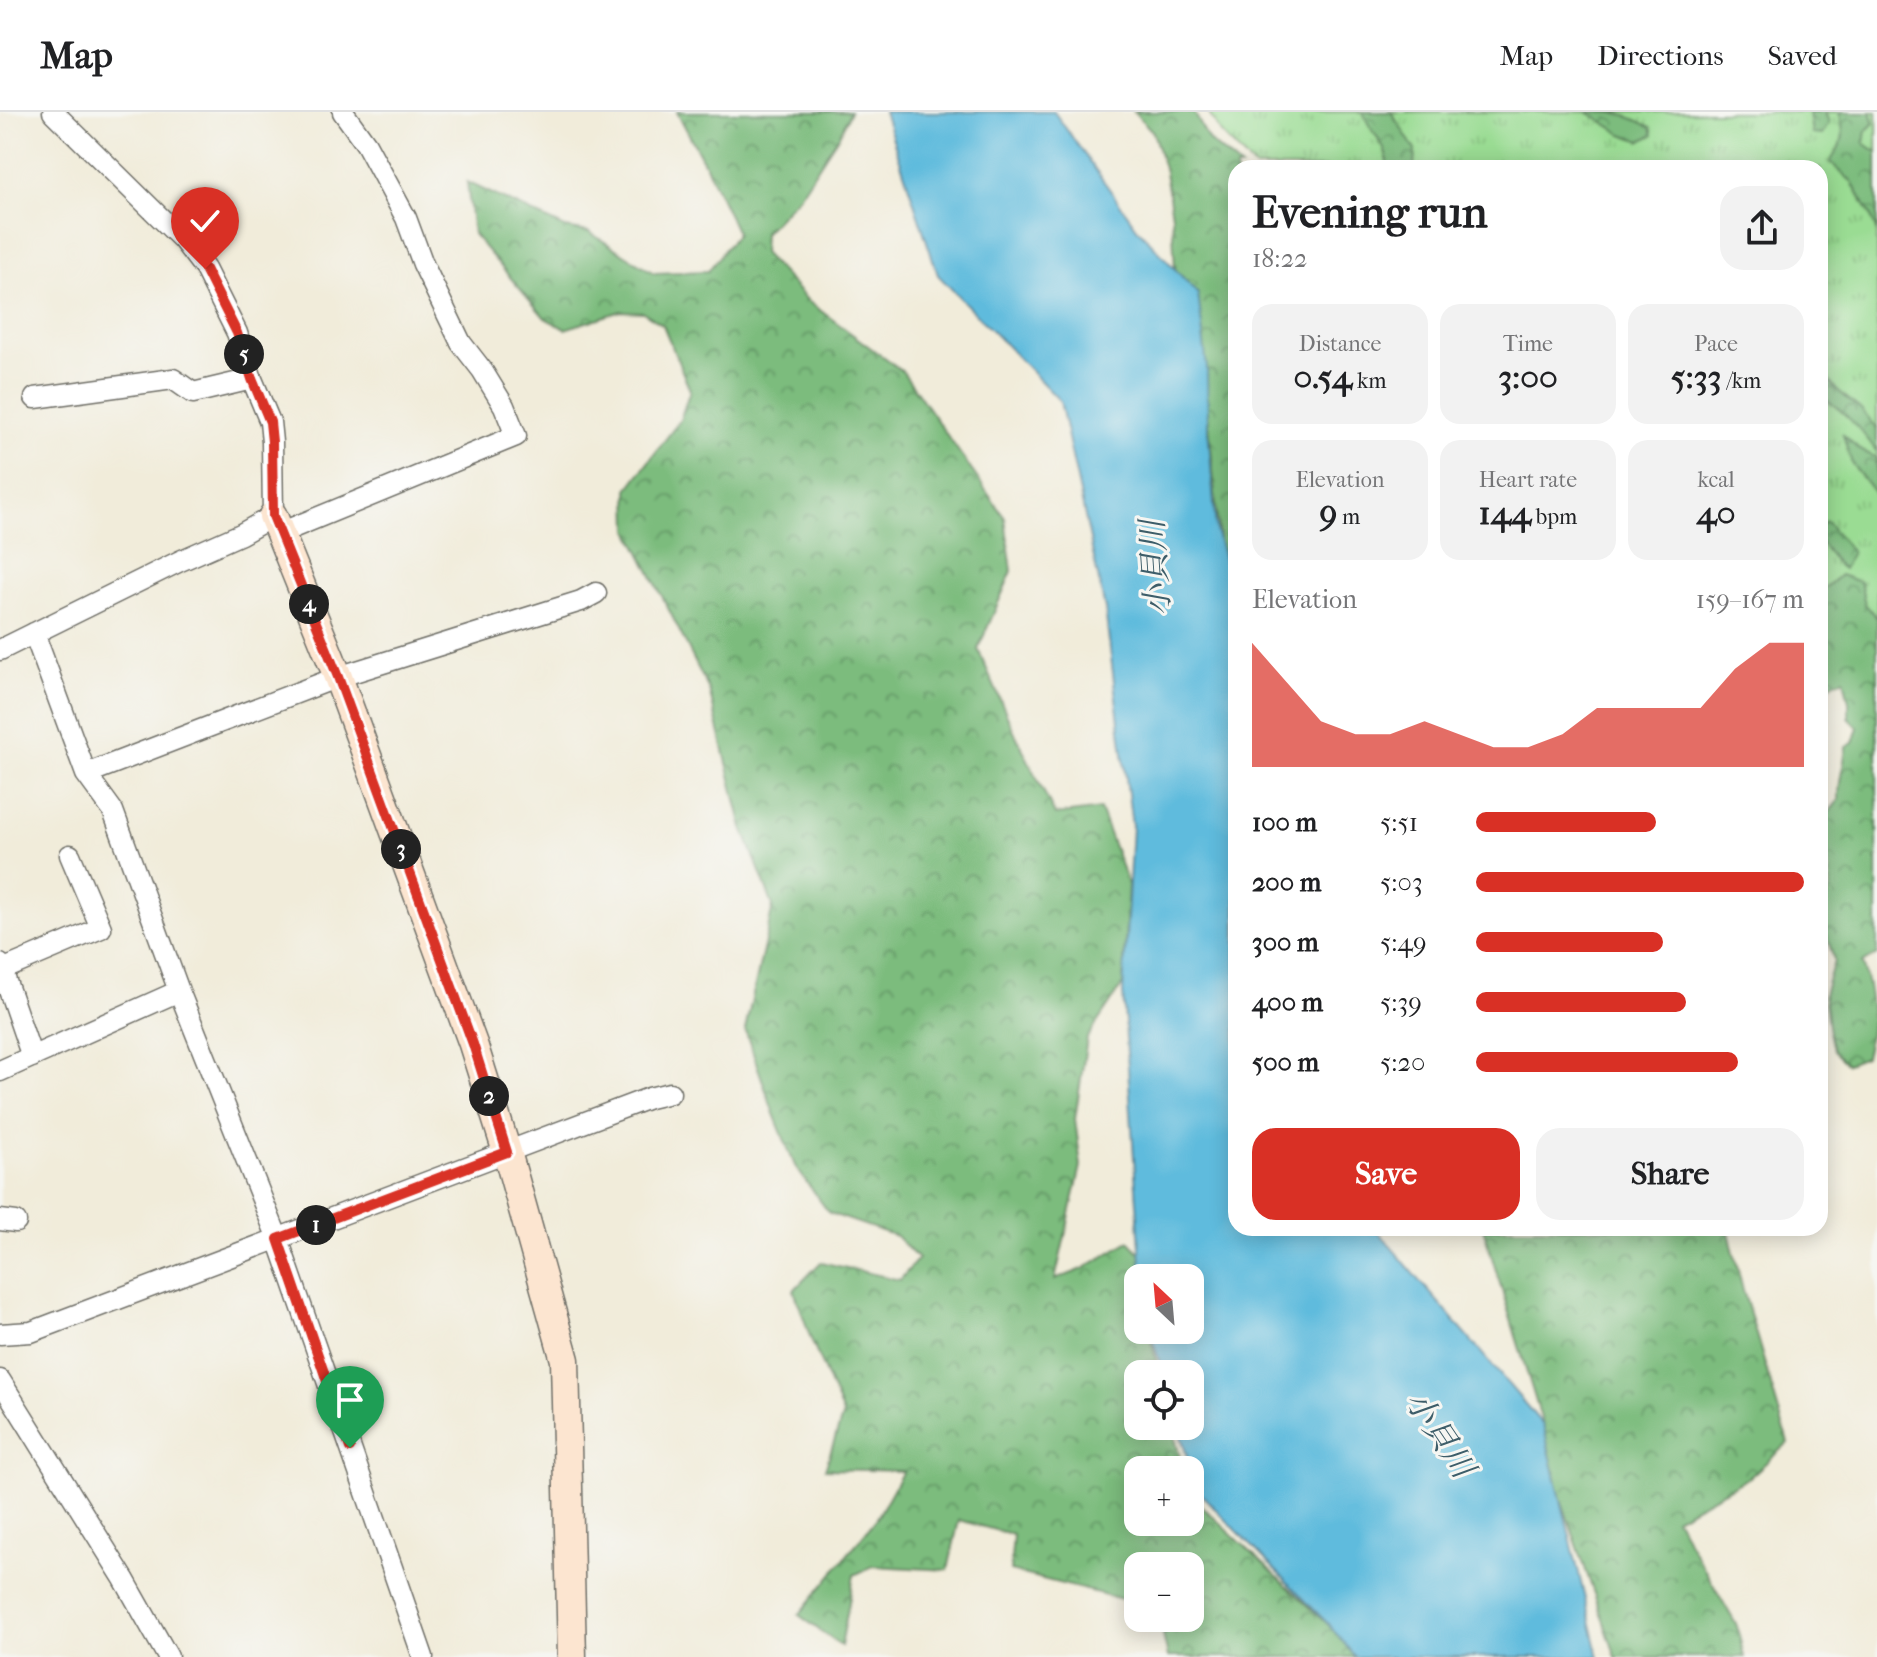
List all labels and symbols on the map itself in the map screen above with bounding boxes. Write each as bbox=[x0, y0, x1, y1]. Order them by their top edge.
pin bbox=[171, 187, 239, 269]
pin: 5 bbox=[224, 334, 264, 374]
water label: 小貝川 bbox=[1133, 516, 1177, 617]
pin: 4 bbox=[289, 584, 329, 624]
pin: 3 bbox=[381, 829, 421, 869]
pin: 2 bbox=[469, 1076, 509, 1116]
pin: 1 bbox=[296, 1205, 336, 1245]
north arrow bbox=[1124, 1264, 1204, 1344]
pin bbox=[316, 1366, 384, 1448]
water label: 小貝川 bbox=[1397, 1384, 1483, 1487]

